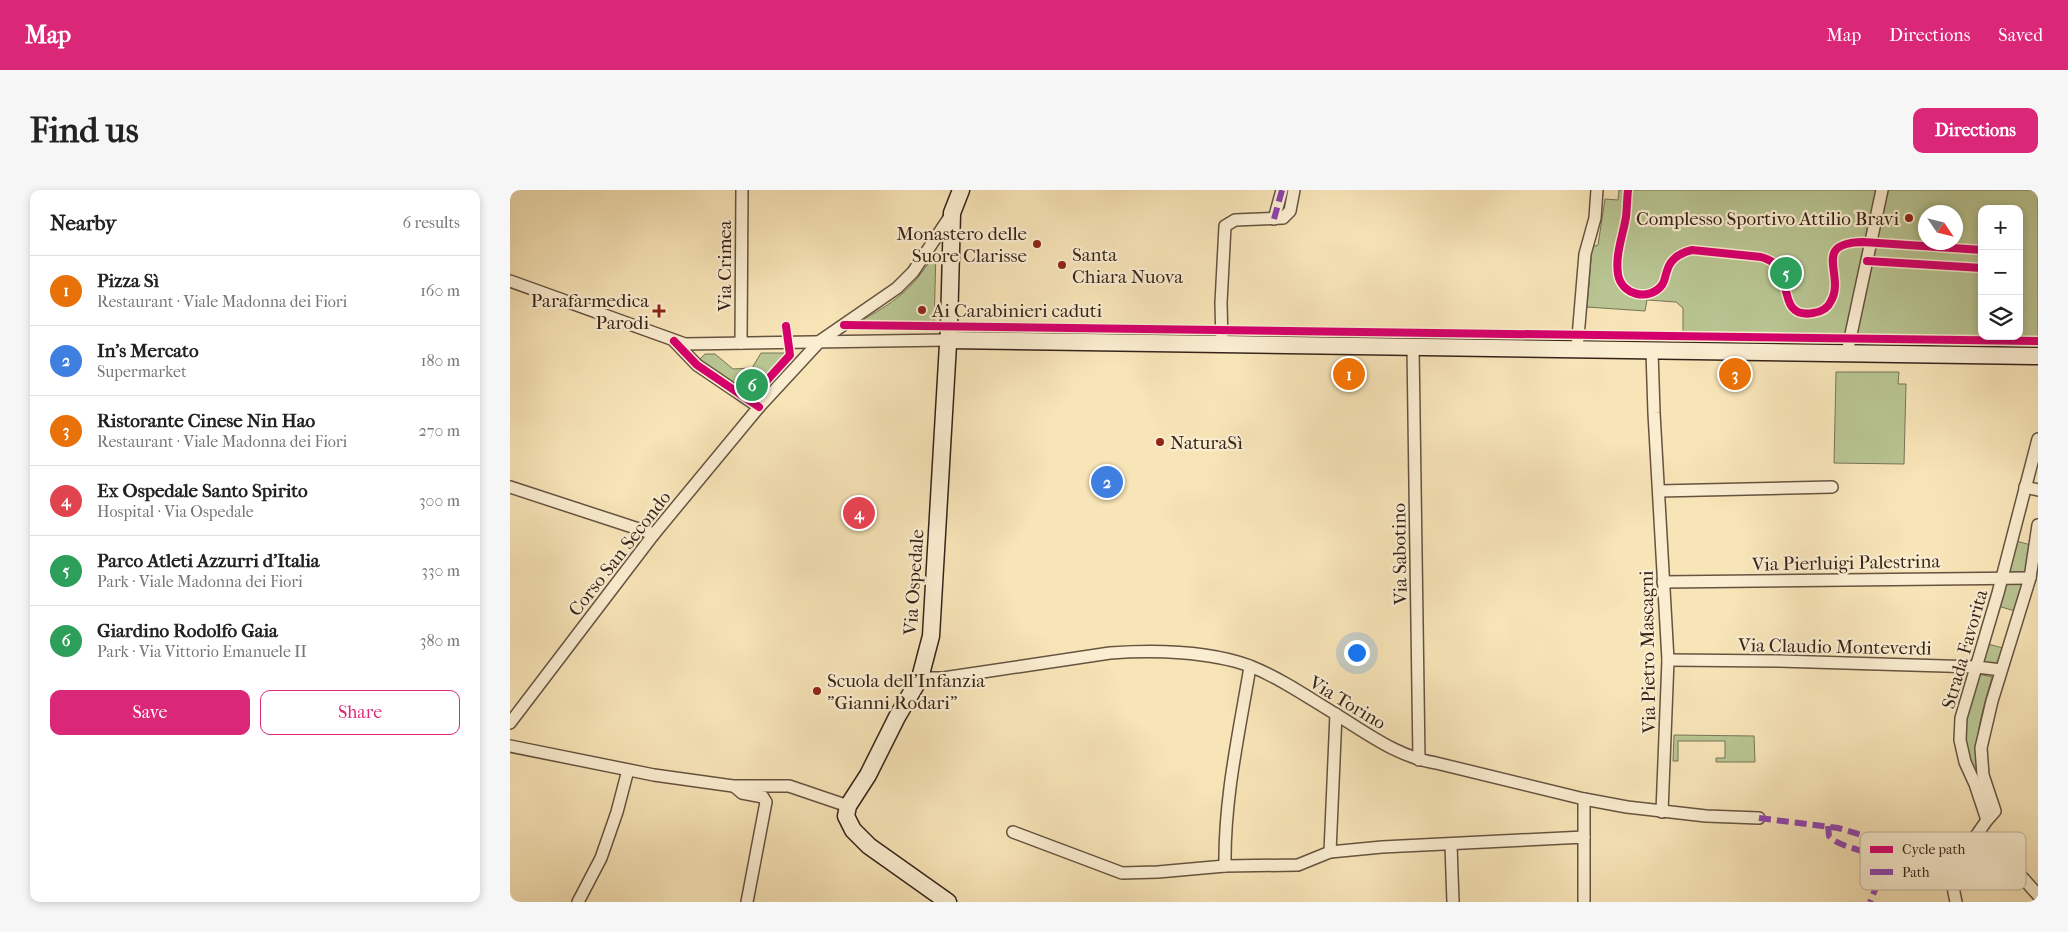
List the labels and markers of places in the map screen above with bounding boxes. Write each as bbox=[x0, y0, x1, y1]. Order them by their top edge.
place label: Complesso Sportivo Attilio Bravi bbox=[1636, 208, 1899, 230]
marker: Complesso Sportivo Attilio Bravi bbox=[1903, 212, 1915, 224]
place label: Monastero delle Suore Clarisse bbox=[896, 223, 1027, 267]
marker: Monastero delle Suore Clarisse bbox=[1031, 238, 1043, 250]
place label: Santa Chiara Nuova bbox=[1072, 244, 1183, 288]
pin: 5 bbox=[1770, 254, 1802, 292]
marker: Santa Chiara Nuova bbox=[1056, 259, 1068, 271]
place label: Parafarmedica Parodi bbox=[531, 290, 649, 334]
place label: Ai Carabinieri caduti bbox=[931, 300, 1102, 322]
marker: Ai Carabinieri caduti bbox=[916, 304, 928, 316]
marker: Parafarmedica Parodi bbox=[653, 305, 665, 317]
pin: 1 bbox=[1333, 355, 1365, 393]
pin: 3 bbox=[1719, 355, 1751, 393]
pin: 6 bbox=[736, 366, 768, 404]
place label: NaturaSì bbox=[1170, 432, 1243, 454]
marker: NaturaSì bbox=[1154, 436, 1166, 448]
pin: 2 bbox=[1091, 463, 1123, 501]
pin: 4 bbox=[843, 494, 875, 532]
place label: Scuola dell'Infanzia "Gianni Rodari" bbox=[827, 670, 985, 714]
marker: Scuola dell'Infanzia "Gianni Rodari" bbox=[811, 685, 823, 697]

